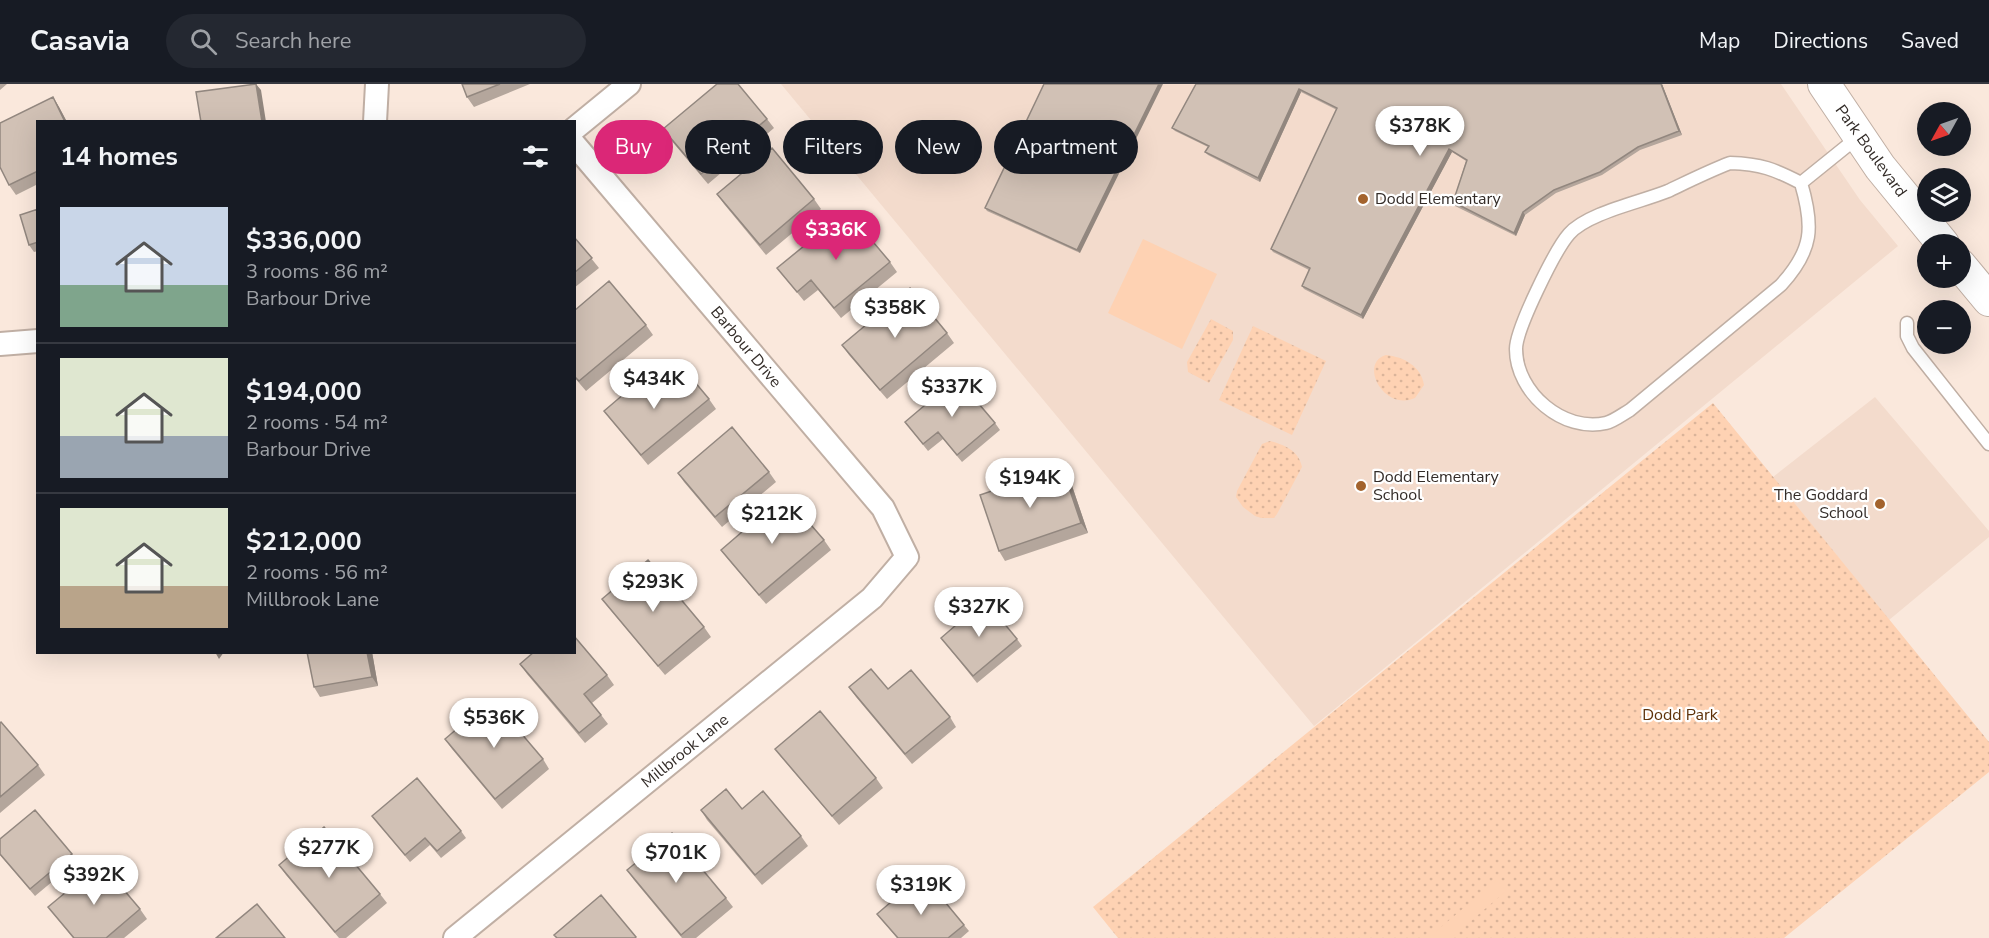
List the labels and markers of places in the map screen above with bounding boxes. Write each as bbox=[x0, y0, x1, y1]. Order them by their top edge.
pin: $378K bbox=[1378, 106, 1462, 157]
place label: Dodd Elementary bbox=[1375, 188, 1502, 210]
marker: Dodd Elementary bbox=[1356, 192, 1370, 206]
pin: $336K bbox=[794, 210, 878, 261]
pin: $358K bbox=[853, 288, 937, 339]
pin: $434K bbox=[612, 359, 696, 410]
pin: $337K bbox=[910, 367, 994, 418]
pin: $194K bbox=[988, 458, 1072, 509]
place label: Dodd Elementary School bbox=[1373, 466, 1500, 506]
marker: Dodd Elementary School bbox=[1354, 479, 1368, 493]
place label: The Goddard School bbox=[1774, 484, 1868, 524]
pin: $212K bbox=[730, 494, 814, 545]
marker: The Goddard School bbox=[1873, 497, 1887, 511]
pin: $293K bbox=[611, 562, 695, 613]
pin: $327K bbox=[937, 587, 1021, 638]
pin: $536K bbox=[452, 698, 536, 749]
pin: $277K bbox=[287, 828, 371, 879]
pin: $701K bbox=[634, 833, 718, 884]
pin: $392K bbox=[52, 855, 136, 906]
pin: $319K bbox=[879, 865, 963, 916]

